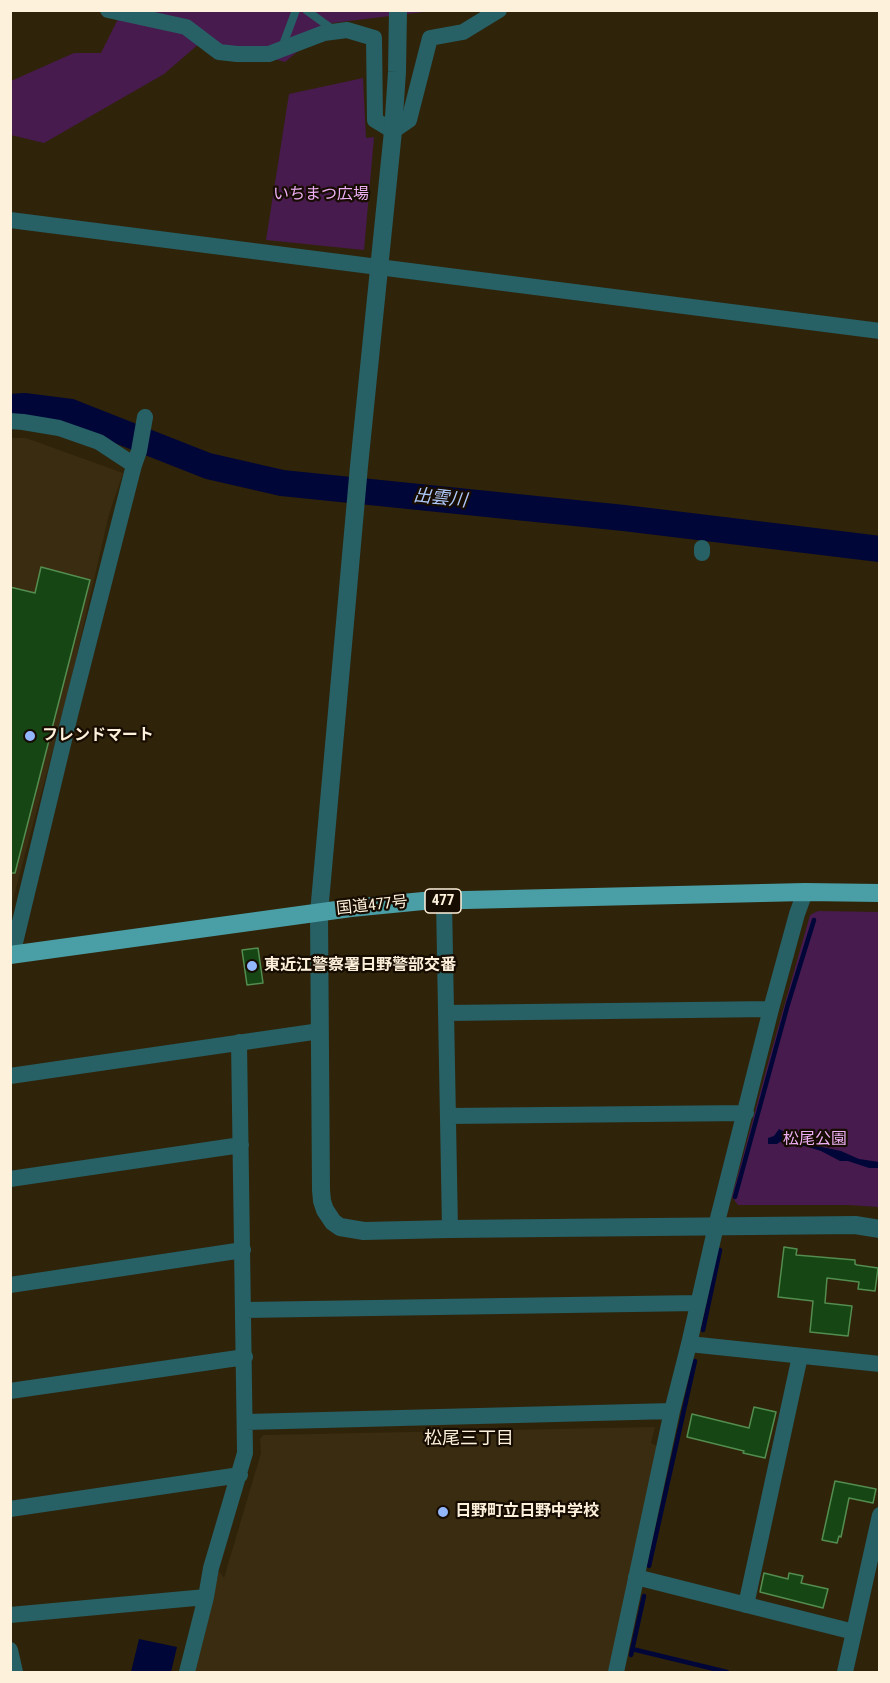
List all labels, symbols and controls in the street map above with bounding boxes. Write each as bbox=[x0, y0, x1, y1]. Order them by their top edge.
park label: いちまつ広場 bbox=[273, 185, 369, 205]
water label: 出雲川 bbox=[412, 485, 468, 513]
place label: フレンドマート bbox=[42, 726, 154, 746]
marker: フレンドマート bbox=[23, 729, 37, 743]
road number: 477 bbox=[425, 889, 461, 913]
street label: 国道477号 bbox=[335, 893, 409, 919]
place label: 東近江警察署日野警部交番 bbox=[264, 956, 456, 976]
marker: 東近江警察署日野警部交番 bbox=[245, 959, 259, 973]
park label: 松尾公園 bbox=[783, 1130, 847, 1150]
district label: 松尾三丁目 bbox=[424, 1428, 514, 1450]
place label: 日野町立日野中学校 bbox=[455, 1502, 599, 1522]
marker: 日野町立日野中学校 bbox=[436, 1505, 450, 1519]

